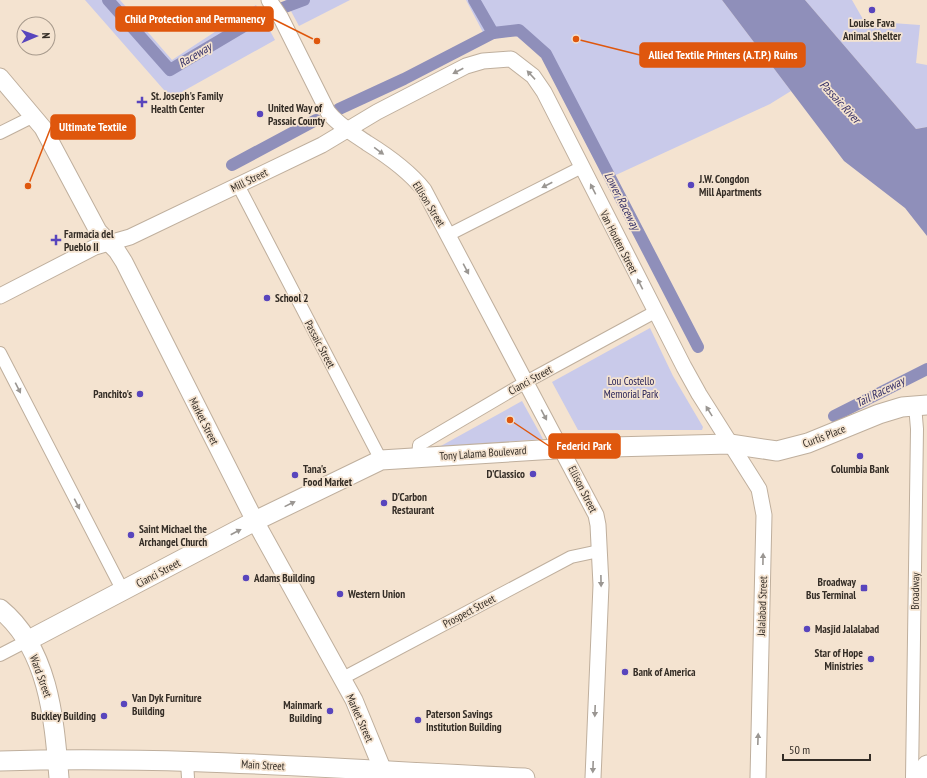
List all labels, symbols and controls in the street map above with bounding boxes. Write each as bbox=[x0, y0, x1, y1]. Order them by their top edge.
marker: Louise Fava Animal Shelter bbox=[867, 5, 877, 15]
callout: Child Protection and Permanency bbox=[116, 7, 273, 31]
text: Child Protection and Permanency bbox=[125, 11, 266, 26]
north arrow bbox=[16, 16, 56, 56]
place label: Louise Fava Animal Shelter bbox=[842, 16, 902, 43]
text: N bbox=[39, 32, 53, 39]
water label: Raceway bbox=[175, 38, 215, 70]
callout: Allied Textile Printers (A.T.P.) Ruins bbox=[640, 43, 805, 67]
text: Allied Textile Printers (A.T.P.) Ruins bbox=[647, 47, 798, 62]
one-way arrow bbox=[453, 67, 464, 74]
one-way arrow bbox=[526, 70, 536, 80]
water label: Passaic River bbox=[817, 77, 865, 127]
place label: St. Joseph's Family Health Center bbox=[151, 89, 224, 116]
marker: St. Joseph's Family Health Center bbox=[136, 96, 148, 108]
place label: United Way of Passaic County bbox=[268, 101, 325, 128]
marker: United Way of Passaic County bbox=[255, 109, 265, 119]
callout: Ultimate Textile bbox=[51, 115, 135, 139]
text: Ultimate Textile bbox=[59, 119, 127, 134]
one-way arrow bbox=[374, 147, 384, 155]
street label: Mill Street bbox=[228, 165, 270, 195]
water label: Lower Raceway bbox=[601, 169, 644, 234]
place label: J.W. Congdon Mill Apartments bbox=[698, 172, 762, 199]
street label: Ellison Street bbox=[410, 179, 448, 229]
marker: J.W. Congdon Mill Apartments bbox=[686, 180, 696, 190]
one-way arrow bbox=[541, 182, 553, 188]
one-way arrow bbox=[590, 183, 596, 195]
street label: Van Houten Street bbox=[597, 207, 641, 276]
place label: Farmacia del Pueblo II bbox=[64, 227, 114, 254]
marker: Farmacia del Pueblo II bbox=[51, 235, 61, 245]
one-way arrow bbox=[463, 264, 470, 275]
one-way arrow bbox=[637, 279, 644, 290]
place label: School 2 bbox=[275, 291, 309, 305]
marker: School 2 bbox=[262, 293, 272, 303]
street label: Passaic Street bbox=[302, 318, 338, 370]
street label: Cianci Street bbox=[506, 362, 554, 398]
water label: Tail Raceway bbox=[853, 372, 908, 410]
park label: Lou Costello Memorial Park bbox=[604, 374, 659, 401]
one-way arrow bbox=[15, 382, 21, 394]
place label: Panchito's bbox=[93, 387, 132, 401]
marker: Panchito's bbox=[135, 389, 145, 399]
street label: Market Street bbox=[186, 395, 222, 447]
one-way arrow bbox=[705, 406, 713, 416]
one-way arrow bbox=[540, 409, 547, 421]
street label: Curtis Place bbox=[801, 421, 848, 451]
callout: Federici Park bbox=[549, 434, 620, 458]
text: Federici Park bbox=[556, 438, 612, 453]
street label: Tony Lalama Boulevard bbox=[439, 443, 527, 463]
marker: Columbia Bank bbox=[855, 451, 865, 461]
place label: Tana's Food Market bbox=[303, 462, 353, 489]
place label: Columbia Bank bbox=[831, 462, 889, 476]
street label: Ellison Street bbox=[565, 463, 601, 515]
place label: D'Classico bbox=[486, 467, 525, 481]
marker: D'Classico bbox=[528, 469, 538, 479]
marker: Tana's Food Market bbox=[290, 470, 300, 480]
place label: D'Carbon Restaurant bbox=[392, 490, 435, 517]
one-way arrow bbox=[74, 498, 81, 509]
marker: D'Carbon Restaurant bbox=[379, 498, 389, 508]
one-way arrow bbox=[284, 501, 296, 507]
place label: Saint Michael the Archangel Church bbox=[138, 522, 207, 549]
one-way arrow bbox=[230, 528, 242, 535]
marker: Saint Michael the Archangel Church bbox=[126, 530, 136, 540]
one-way arrow bbox=[760, 552, 766, 565]
street label: Cianci Street bbox=[133, 556, 183, 590]
place label: Adams Building bbox=[253, 571, 315, 585]
street label: Broadway bbox=[908, 571, 922, 610]
marker: Adams Building bbox=[241, 573, 251, 583]
one-way arrow bbox=[598, 575, 604, 588]
place label: Broadway Bus Terminal bbox=[806, 575, 857, 602]
street label: Jalalabad Street bbox=[754, 576, 770, 637]
marker: Broadway Bus Terminal bbox=[859, 583, 869, 593]
place label: Western Union bbox=[347, 587, 405, 601]
marker: Western Union bbox=[335, 589, 345, 599]
street label: Prospect Street bbox=[440, 591, 498, 631]
place label: Masjid Jalalabad bbox=[815, 622, 879, 636]
marker: Masjid Jalalabad bbox=[802, 624, 812, 634]
place label: Star of Hope Ministries bbox=[815, 646, 863, 673]
street label: Ward Street bbox=[27, 653, 55, 699]
marker: Star of Hope Ministries bbox=[866, 654, 876, 664]
place label: Bank of America bbox=[633, 665, 696, 679]
marker: Bank of America bbox=[620, 667, 630, 677]
place label: Van Dyk Furniture Building bbox=[131, 691, 202, 718]
street label: Market Street bbox=[343, 692, 377, 744]
place label: Mainmark Building bbox=[283, 698, 322, 725]
marker: Van Dyk Furniture Building bbox=[119, 699, 129, 709]
one-way arrow bbox=[591, 705, 598, 717]
marker: Mainmark Building bbox=[325, 706, 335, 716]
place label: Paterson Savings Institution Building bbox=[426, 707, 502, 734]
place label: Buckley Building bbox=[31, 709, 96, 723]
marker: Buckley Building bbox=[99, 711, 109, 721]
marker: Paterson Savings Institution Building bbox=[413, 715, 423, 725]
one-way arrow bbox=[755, 732, 761, 745]
scale bar bbox=[783, 736, 870, 762]
text: 50 m bbox=[789, 742, 810, 757]
street label: Main Street bbox=[241, 757, 285, 773]
one-way arrow bbox=[590, 761, 596, 774]

